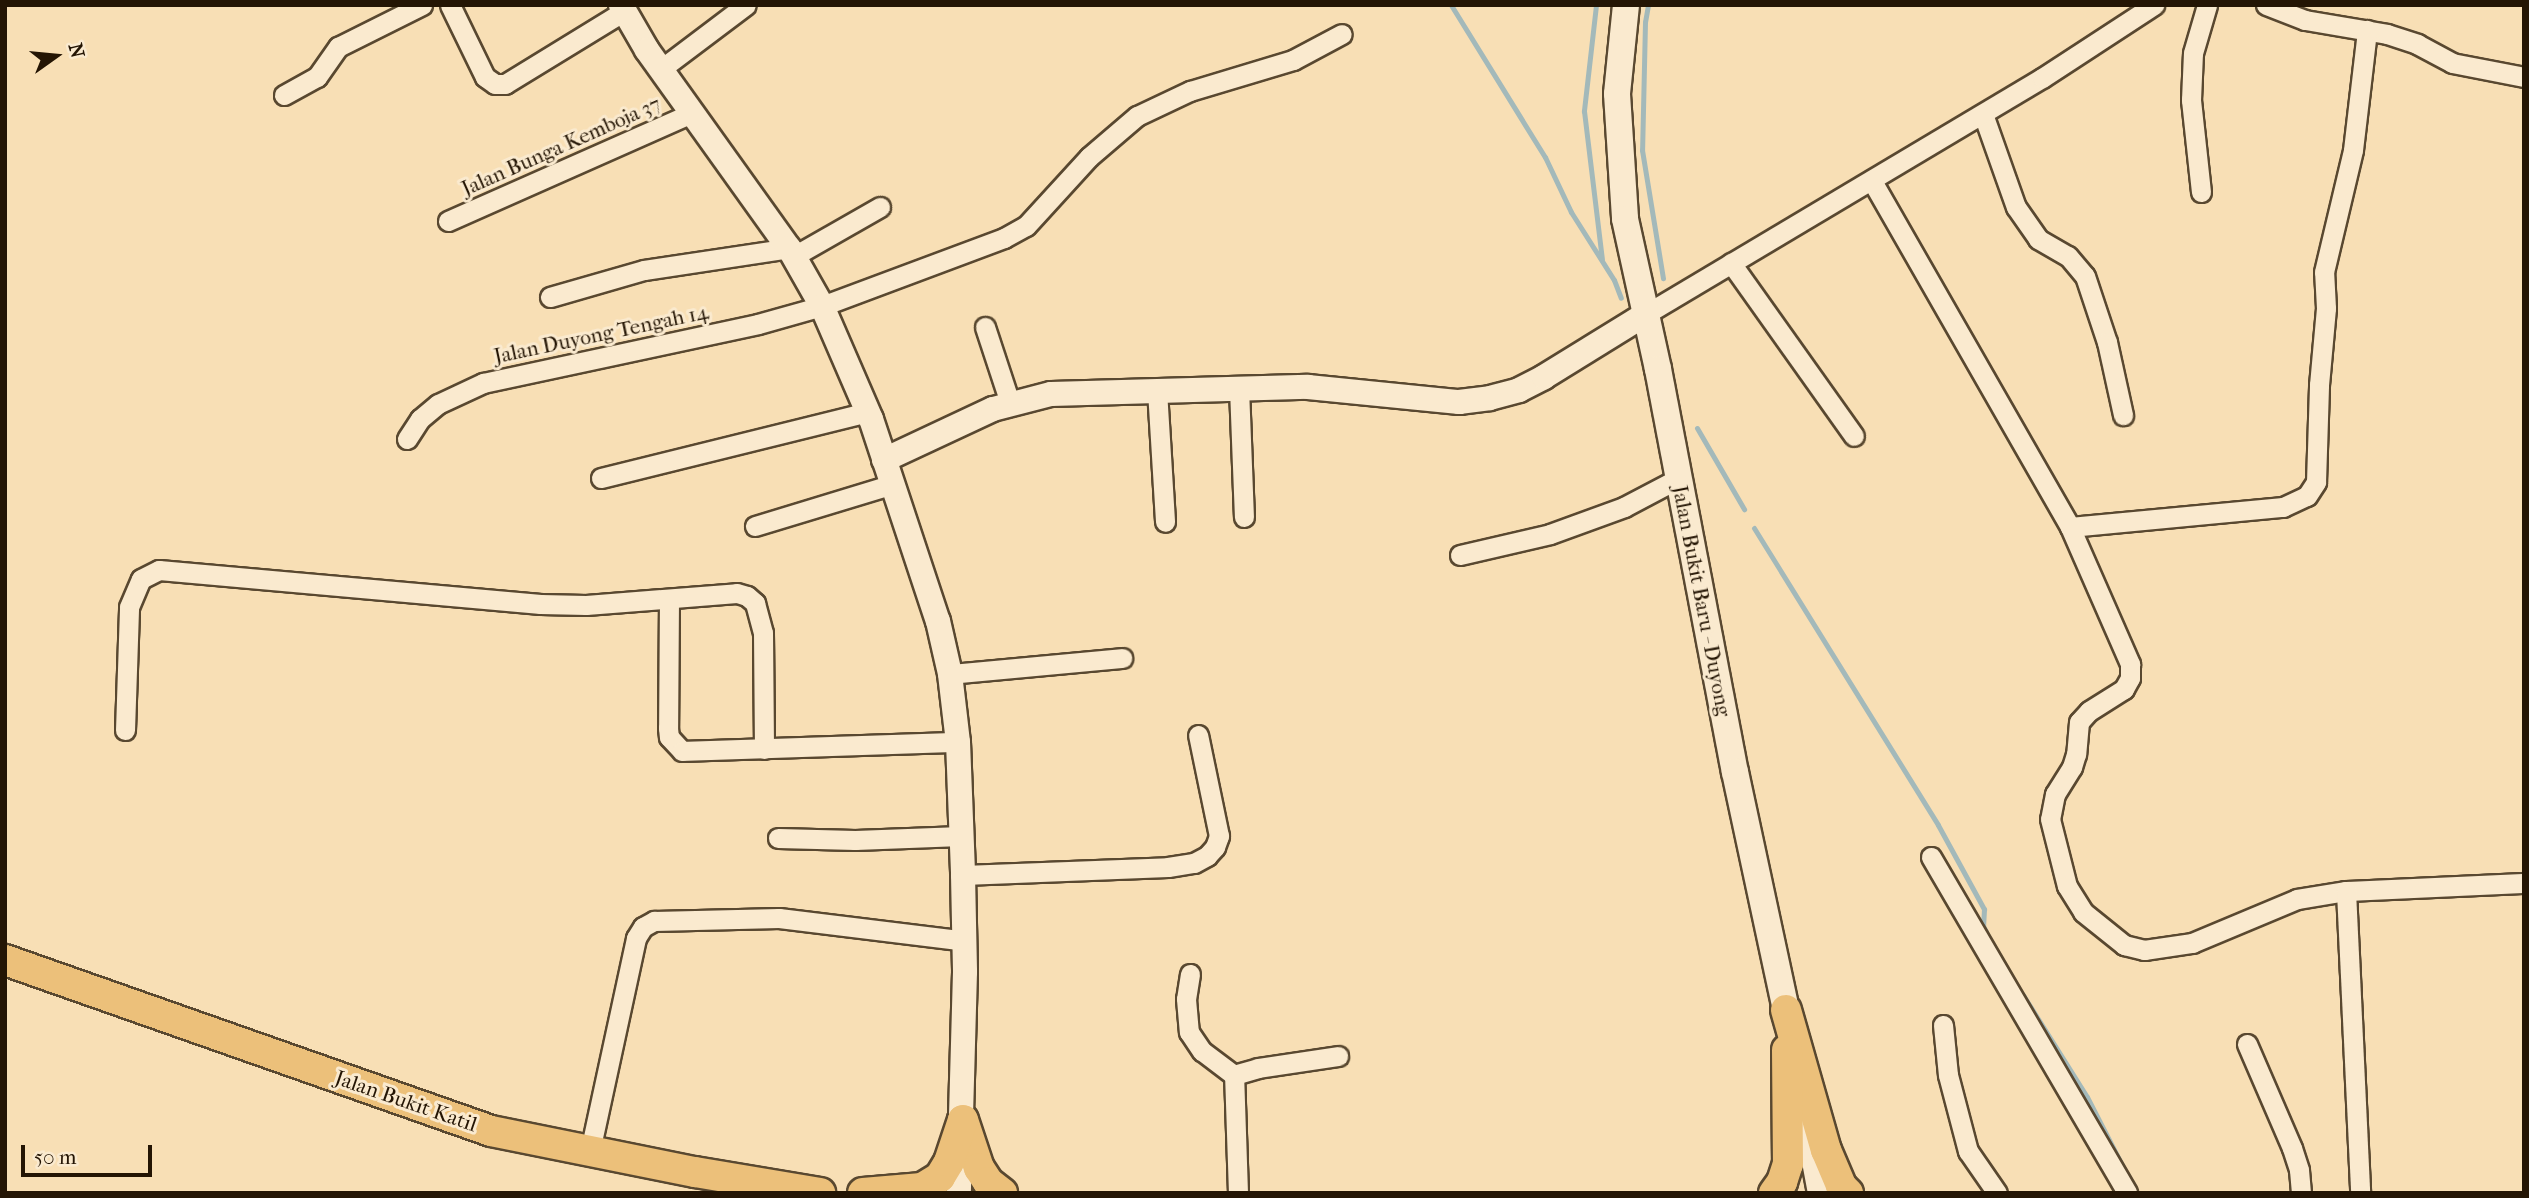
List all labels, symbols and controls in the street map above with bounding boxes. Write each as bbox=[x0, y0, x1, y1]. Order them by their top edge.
north arrow bbox=[21, 21, 91, 91]
text: N bbox=[64, 41, 89, 60]
street label: Jalan Bunga Kemboja 37 bbox=[458, 91, 664, 201]
street label: Jalan Duyong Tengah 14 bbox=[492, 299, 710, 369]
street label: Jalan Bukit Baru - Duyong bbox=[1667, 483, 1737, 719]
street label: Jalan Bukit Katil bbox=[332, 1065, 480, 1137]
scale bar bbox=[24, 1132, 156, 1176]
text: 50 m bbox=[34, 1145, 77, 1169]

